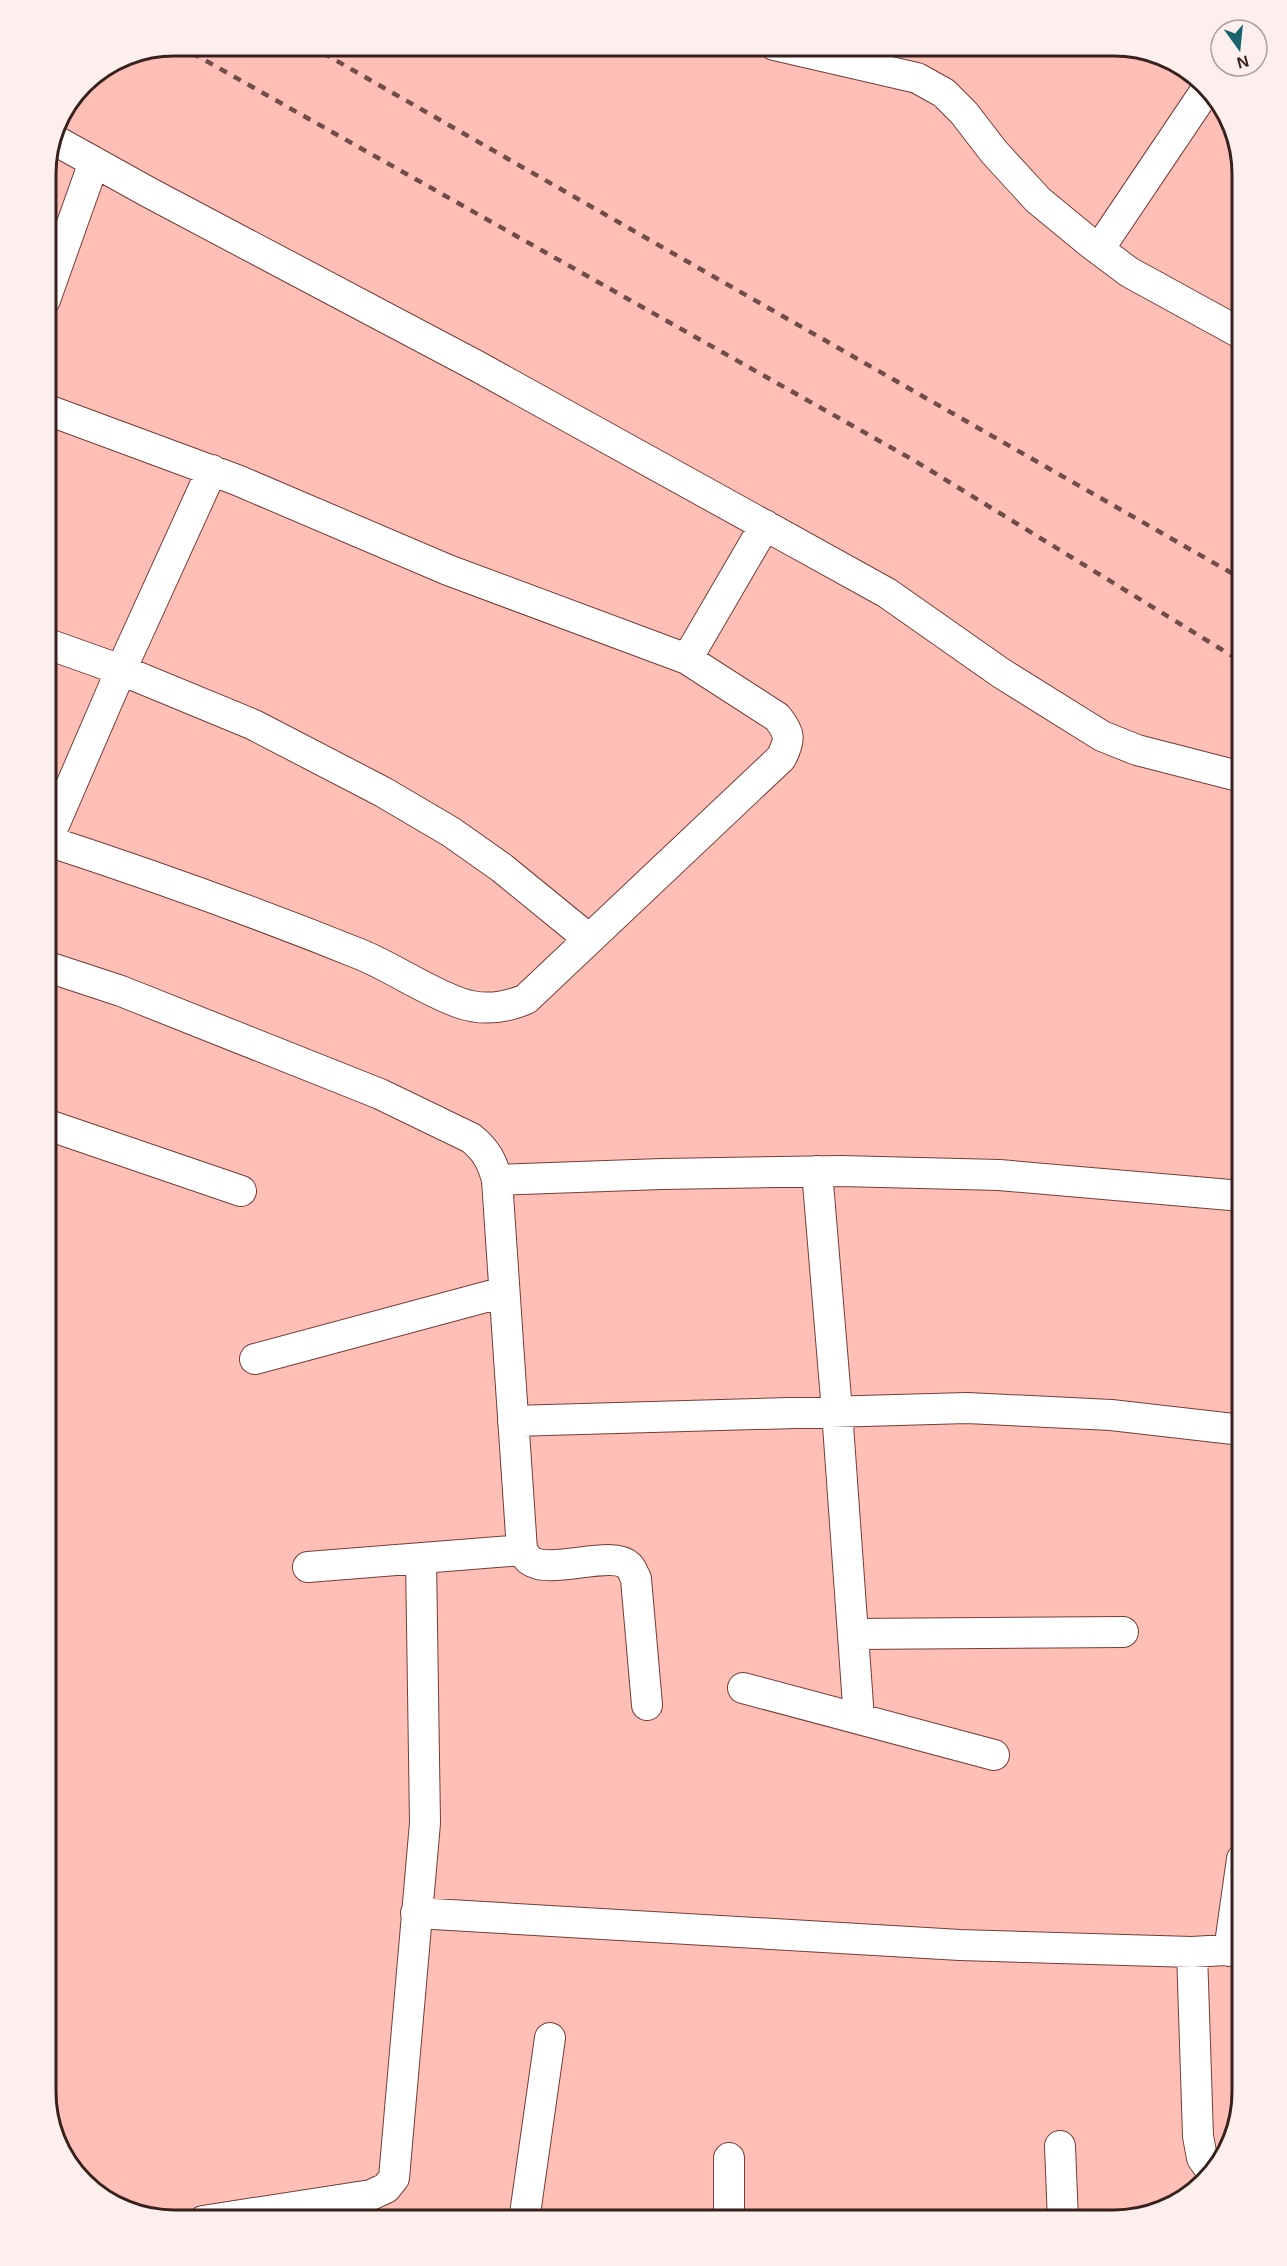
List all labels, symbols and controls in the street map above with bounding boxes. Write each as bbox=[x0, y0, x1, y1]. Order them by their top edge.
north arrow bbox=[1209, 18, 1269, 78]
text: N bbox=[1235, 52, 1251, 72]

